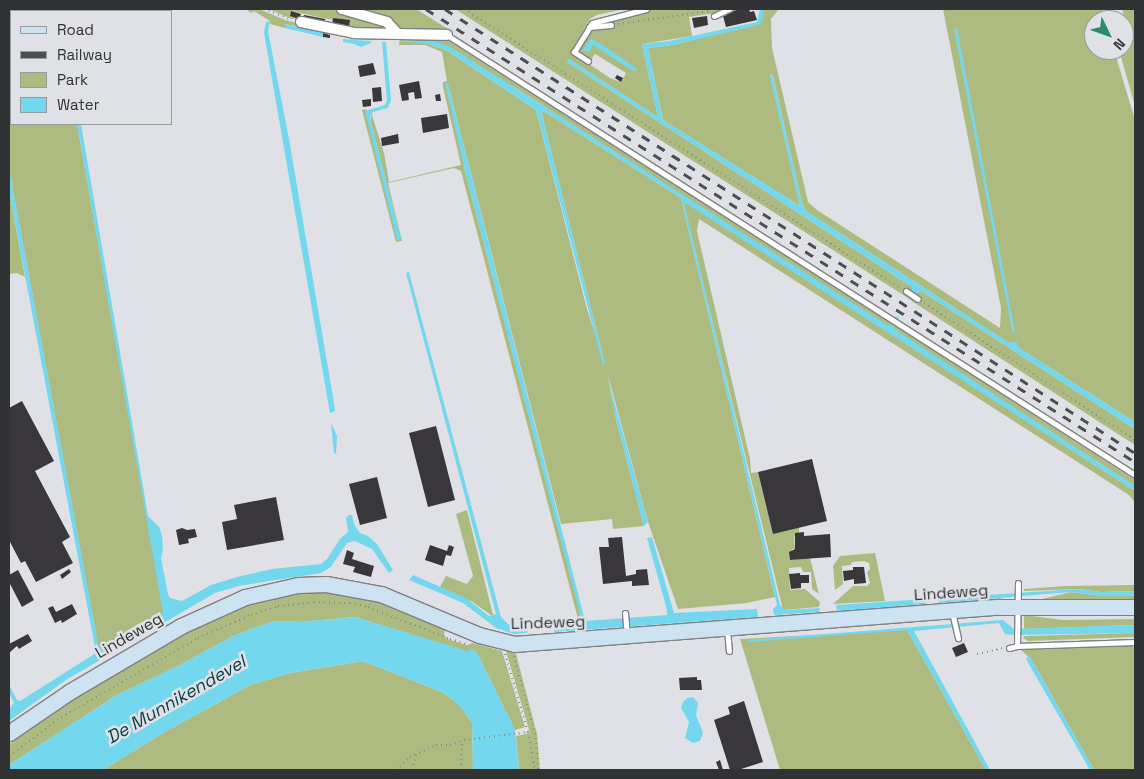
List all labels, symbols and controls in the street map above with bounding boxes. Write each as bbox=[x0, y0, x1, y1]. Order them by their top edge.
legend bbox=[10, 10, 172, 125]
north arrow bbox=[1084, 10, 1134, 60]
text: Road bbox=[57, 20, 94, 39]
text: N bbox=[1110, 35, 1129, 54]
text: Railway bbox=[57, 45, 112, 64]
text: Park bbox=[57, 70, 88, 89]
text: Water bbox=[57, 95, 99, 114]
street label: Lindeweg bbox=[913, 581, 989, 605]
street label: Lindeweg bbox=[92, 609, 166, 663]
street label: Lindeweg bbox=[510, 612, 586, 634]
water label: De Munnikendevel bbox=[102, 651, 250, 749]

